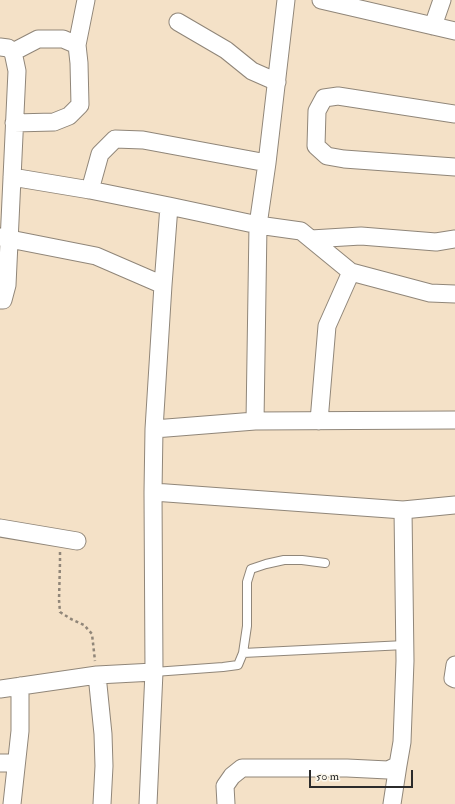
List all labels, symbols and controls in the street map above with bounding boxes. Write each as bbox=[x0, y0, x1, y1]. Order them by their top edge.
scale bar bbox=[311, 762, 415, 788]
text: 50 m bbox=[316, 769, 339, 784]

